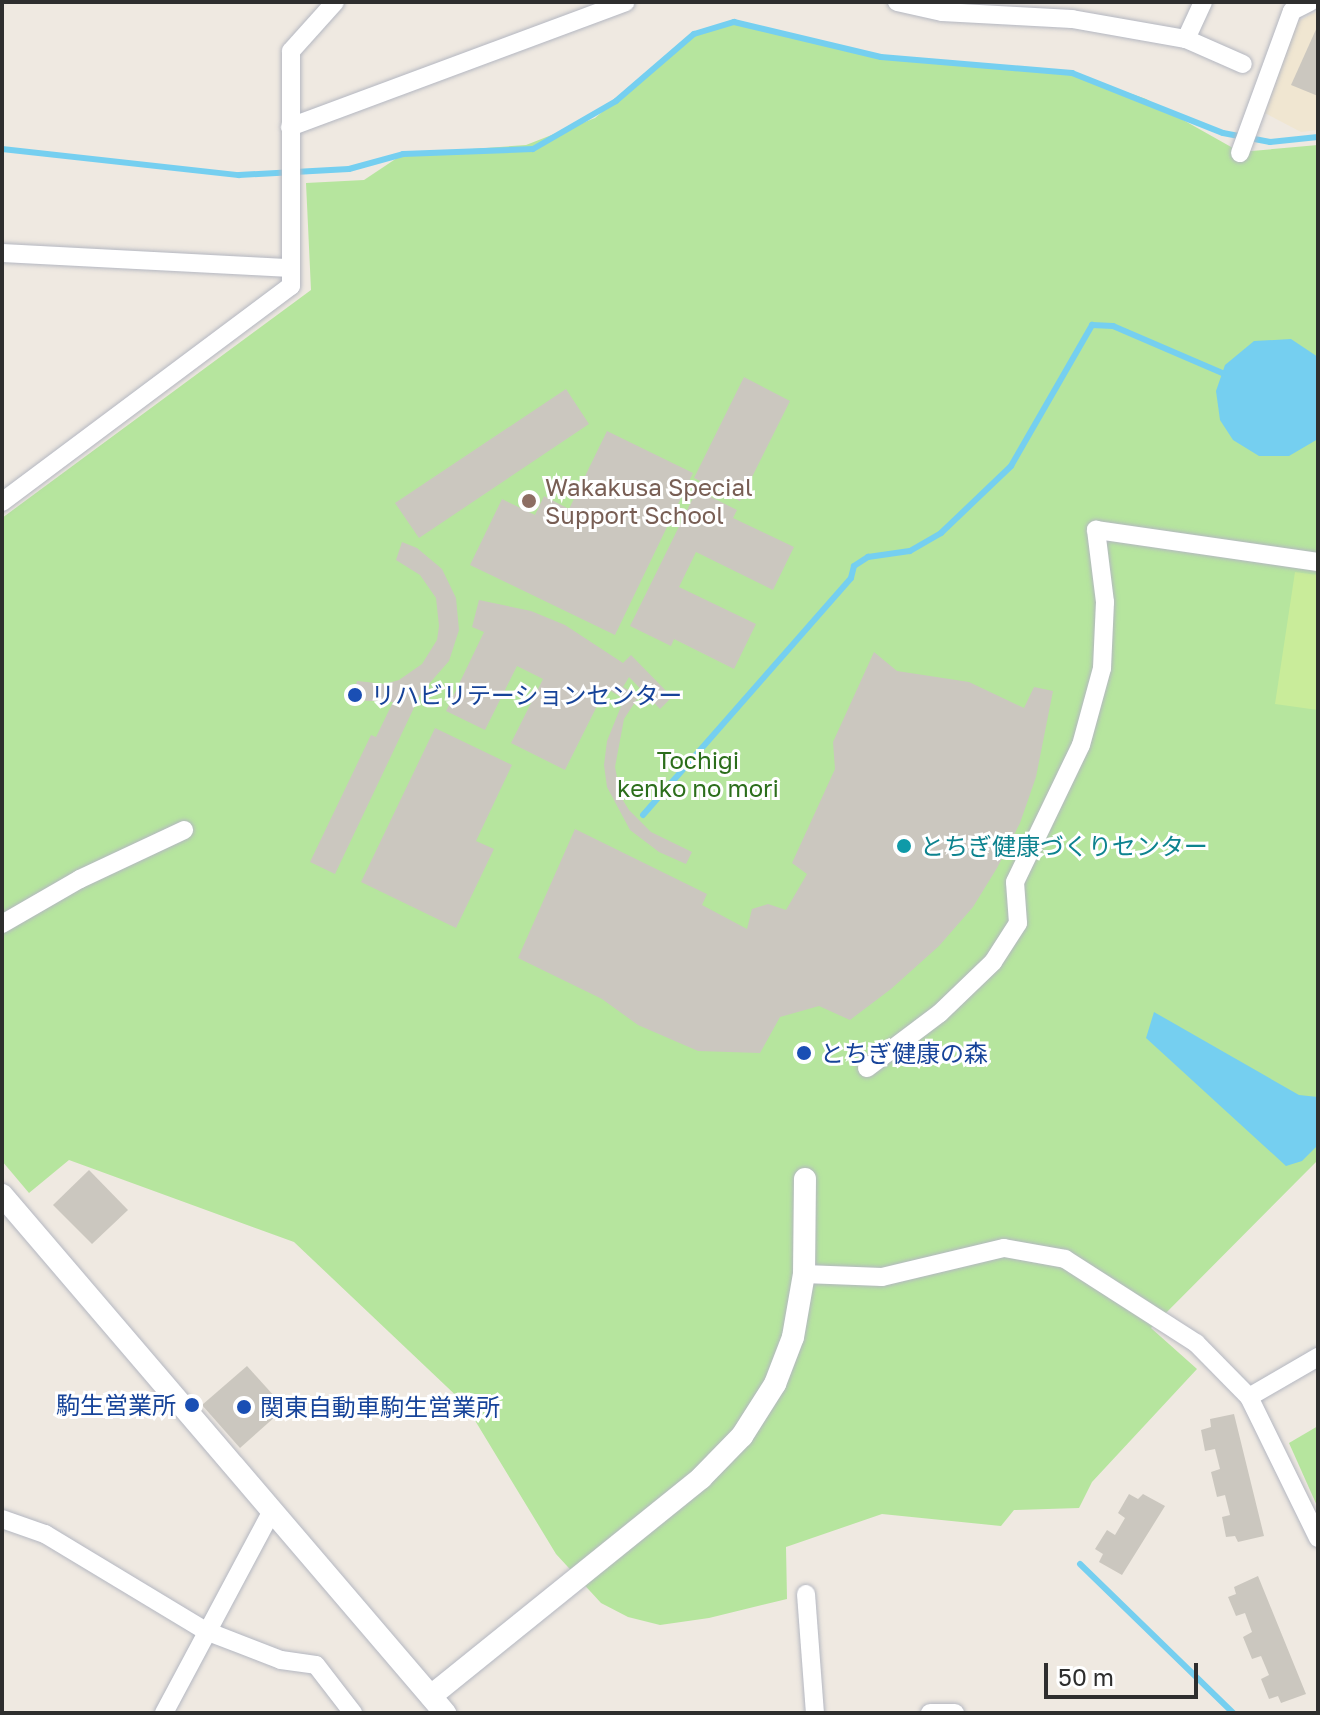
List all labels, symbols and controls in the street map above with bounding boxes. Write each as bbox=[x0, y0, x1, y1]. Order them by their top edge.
place label: Wakakusa Special Support School bbox=[545, 473, 753, 529]
marker: Wakakusa Special Support School bbox=[520, 492, 538, 510]
place label: リハビリテーションセンター bbox=[371, 681, 683, 709]
marker: リハビリテーションセンター bbox=[346, 686, 364, 704]
park label: Tochigi kenko no mori bbox=[617, 746, 779, 802]
place label: とちぎ健康づくりセンター bbox=[920, 832, 1208, 860]
marker: とちぎ健康づくりセンター bbox=[895, 837, 913, 855]
place label: とちぎ健康の森 bbox=[820, 1039, 988, 1067]
marker: とちぎ健康の森 bbox=[795, 1044, 813, 1062]
place label: 駒生営業所 bbox=[56, 1391, 176, 1419]
place label: 関東自動車駒生営業所 bbox=[260, 1393, 500, 1421]
marker: 駒生営業所 bbox=[183, 1396, 201, 1414]
marker: 関東自動車駒生営業所 bbox=[235, 1398, 253, 1416]
scale bar bbox=[1048, 1647, 1202, 1697]
text: 50 m bbox=[1058, 1662, 1114, 1691]

